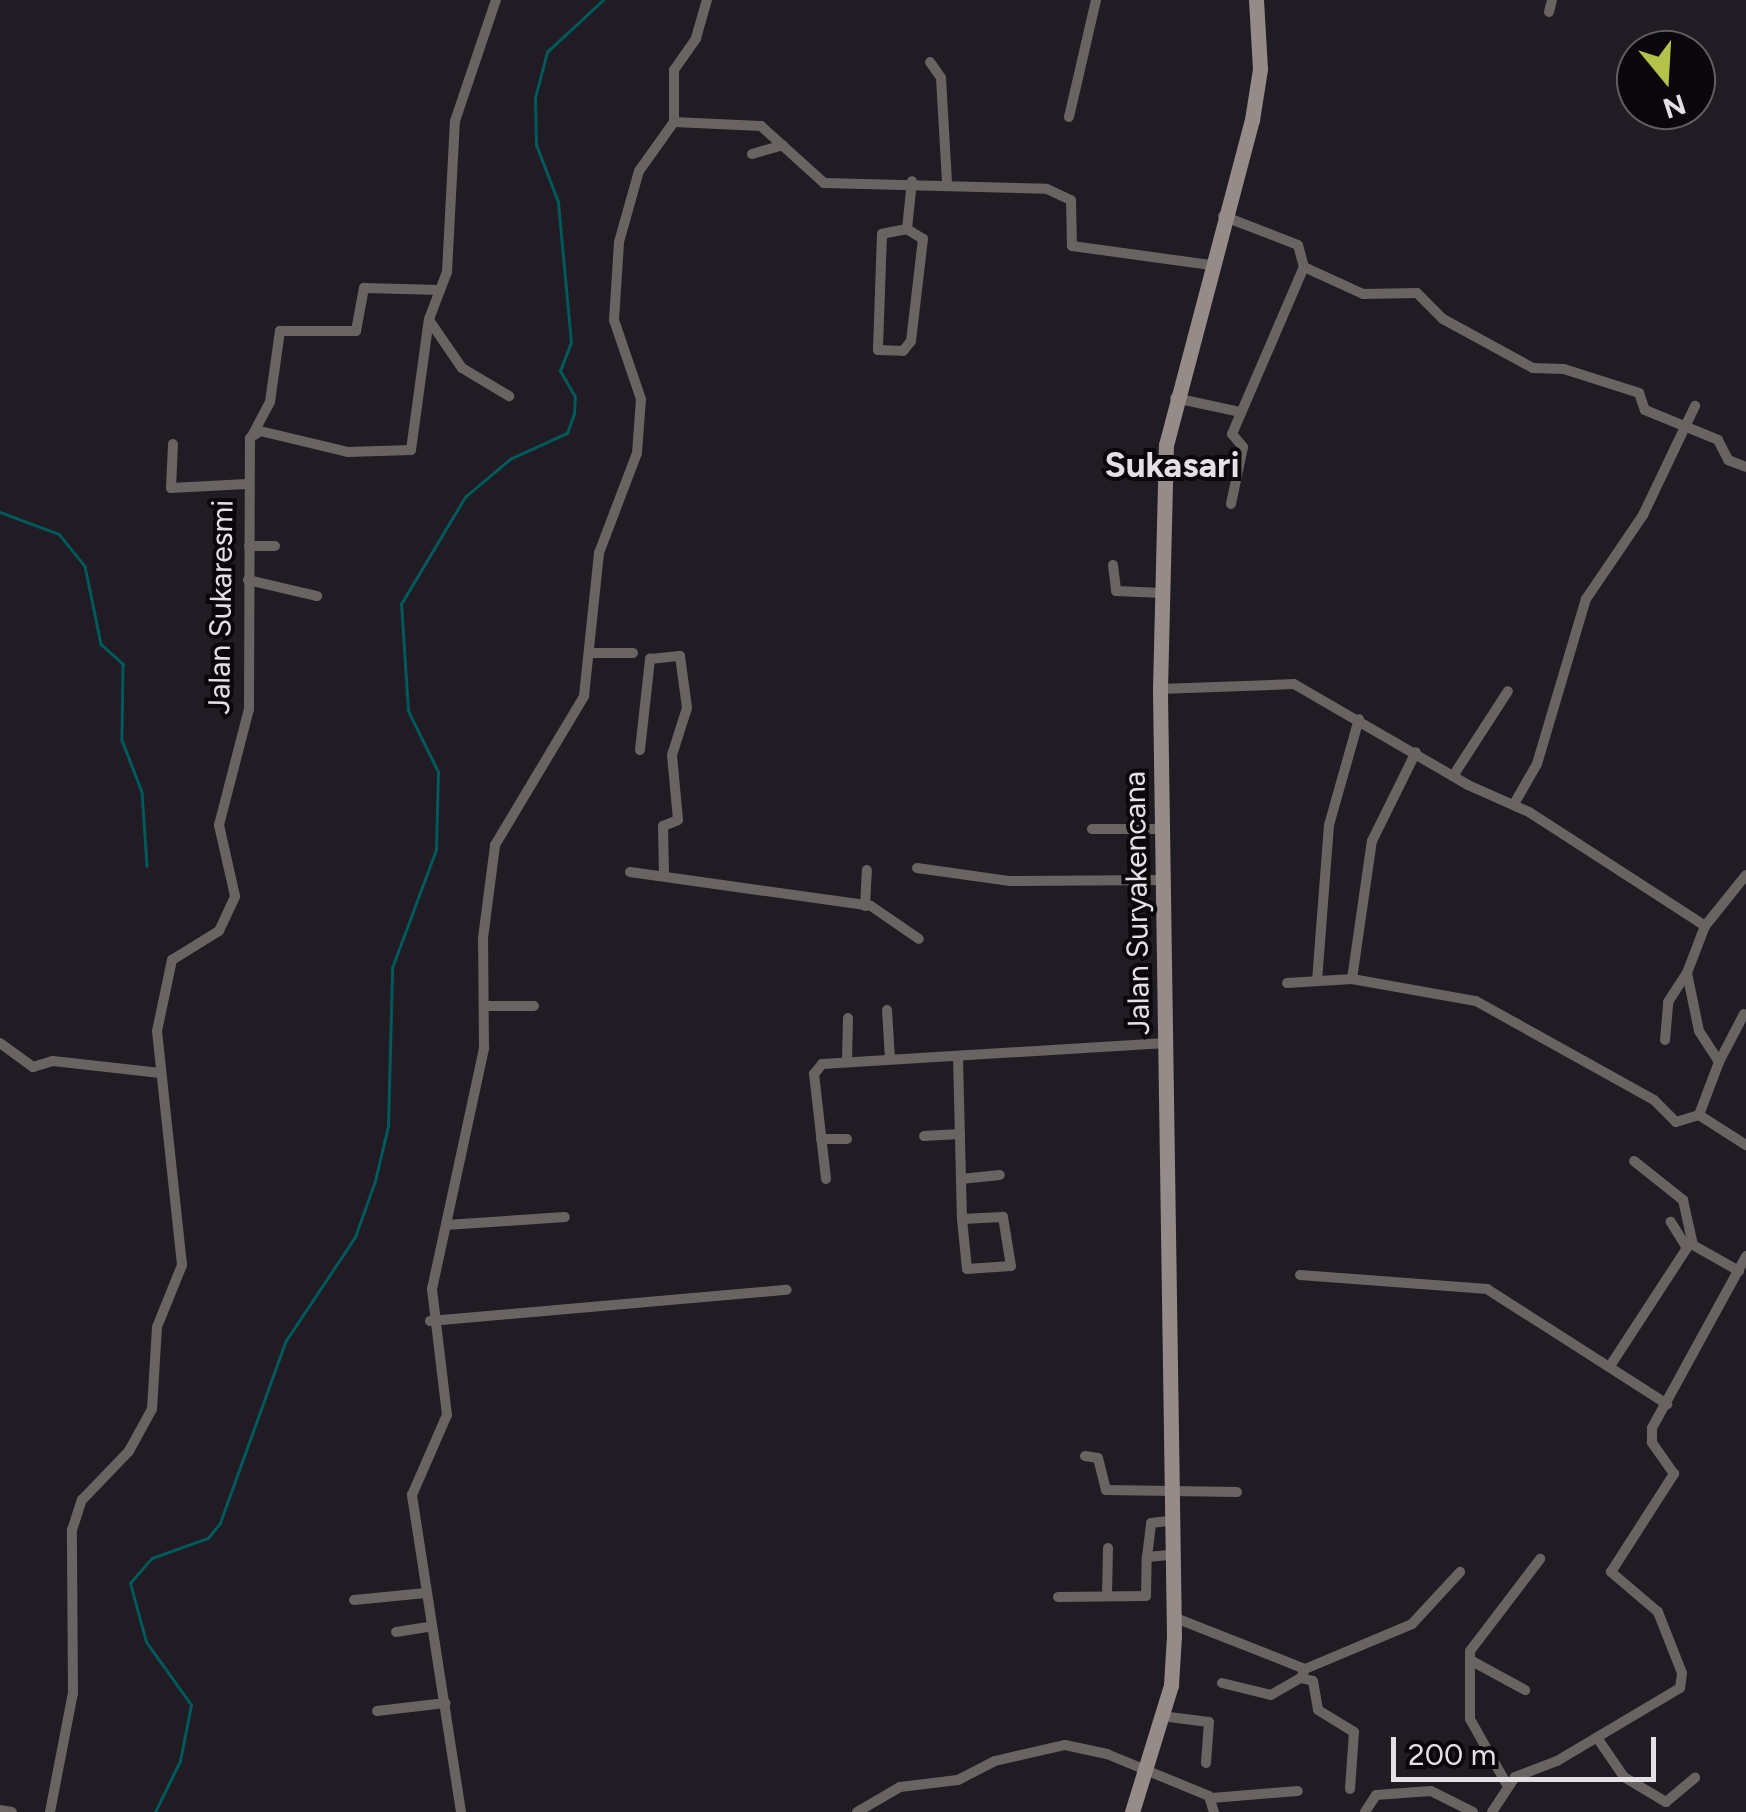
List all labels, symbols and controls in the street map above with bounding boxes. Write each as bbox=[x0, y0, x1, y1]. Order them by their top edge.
north arrow bbox=[1616, 30, 1716, 130]
text: N bbox=[1659, 87, 1690, 126]
district label: Sukasari bbox=[1104, 444, 1240, 486]
street label: Jalan Sukaresmi bbox=[201, 499, 241, 715]
street label: Jalan Suryakencana bbox=[1117, 771, 1157, 1035]
scale bar bbox=[1396, 1717, 1661, 1779]
text: 200 m bbox=[1408, 1736, 1496, 1773]

